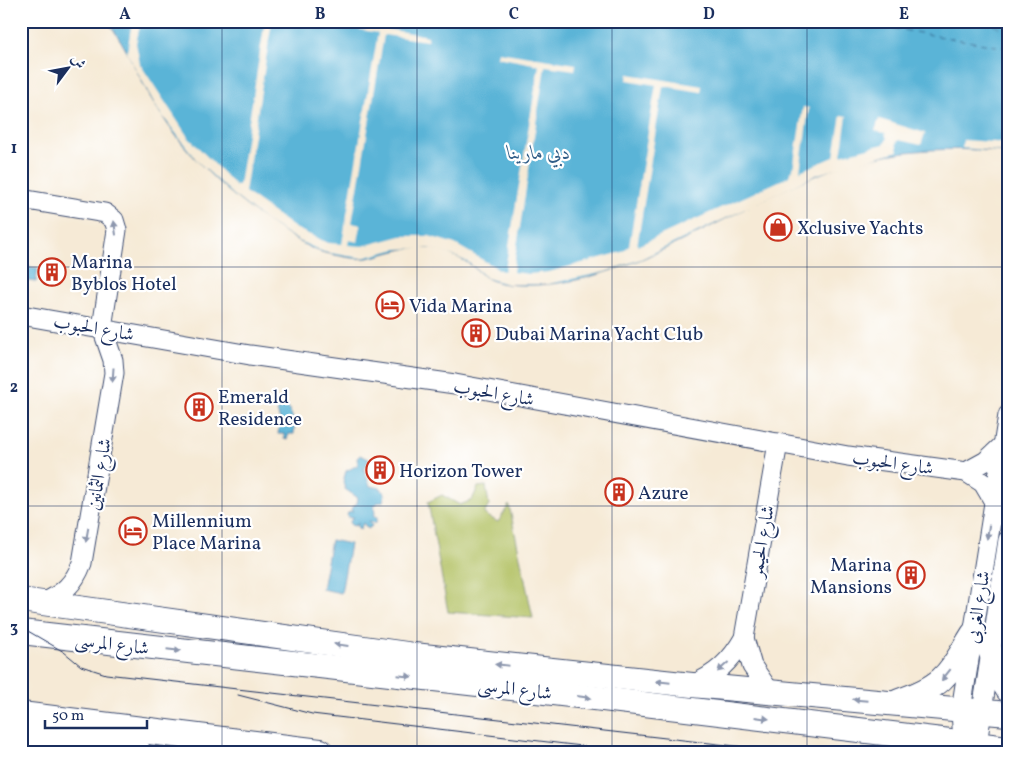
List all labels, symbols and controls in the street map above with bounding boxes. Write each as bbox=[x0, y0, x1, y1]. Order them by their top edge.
text: A bbox=[119, 4, 131, 26]
text: B bbox=[315, 4, 326, 26]
text: C bbox=[509, 4, 519, 26]
text: D bbox=[703, 4, 715, 26]
text: E bbox=[899, 4, 909, 26]
north arrow bbox=[42, 42, 92, 92]
text: ش bbox=[66, 51, 90, 73]
text: 1 bbox=[11, 138, 17, 160]
water label: دبي مارينا bbox=[505, 140, 571, 168]
shop icon: Xclusive Yachts bbox=[763, 212, 793, 242]
place label: Xclusive Yachts bbox=[797, 216, 923, 242]
one-way arrow bbox=[110, 220, 118, 236]
place label: Marina Byblos Hotel bbox=[71, 250, 177, 298]
building icon: Marina Byblos Hotel bbox=[37, 257, 67, 287]
hotel icon: Vida Marina bbox=[375, 290, 405, 320]
place label: Vida Marina bbox=[409, 294, 512, 320]
street label: شارع الحبوب bbox=[51, 309, 136, 350]
building icon: Dubai Marina Yacht Club bbox=[461, 318, 491, 348]
place label: Dubai Marina Yacht Club bbox=[495, 322, 703, 348]
one-way arrow bbox=[109, 367, 117, 383]
street label: شارع الحبوب bbox=[451, 374, 536, 415]
text: 2 bbox=[10, 377, 18, 399]
place label: Emerald Residence bbox=[218, 385, 302, 433]
building icon: Emerald Residence bbox=[184, 392, 214, 422]
street label: شارع الثمانين bbox=[81, 436, 120, 513]
street label: شارع الحبوب bbox=[850, 445, 935, 484]
building icon: Horizon Tower bbox=[365, 455, 395, 485]
place label: Horizon Tower bbox=[399, 459, 523, 485]
building icon: Azure bbox=[604, 477, 634, 507]
place label: Azure bbox=[638, 481, 689, 507]
street label: شارع الحيمر bbox=[743, 503, 783, 582]
place label: Millennium Place Marina bbox=[152, 509, 261, 557]
hotel icon: Millennium Place Marina bbox=[118, 516, 148, 546]
one-way arrow bbox=[984, 525, 992, 541]
one-way arrow bbox=[83, 528, 91, 544]
place label: Marina Mansions bbox=[810, 553, 892, 601]
building icon: Marina Mansions bbox=[896, 560, 926, 590]
street label: شارع الغربى bbox=[960, 569, 999, 646]
text: 3 bbox=[10, 617, 18, 639]
street label: شارع المرسى bbox=[73, 628, 150, 663]
one-way arrow bbox=[332, 640, 348, 648]
one-way arrow bbox=[166, 646, 182, 654]
one-way arrow bbox=[494, 661, 510, 669]
one-way arrow bbox=[717, 661, 729, 673]
one-way arrow bbox=[941, 668, 951, 682]
one-way arrow bbox=[397, 672, 413, 680]
street label: شارع المرسى bbox=[476, 673, 553, 708]
one-way arrow bbox=[655, 678, 671, 686]
one-way arrow bbox=[576, 693, 592, 701]
one-way arrow bbox=[852, 696, 868, 704]
scale bar bbox=[45, 698, 148, 730]
text: 50 m bbox=[52, 706, 84, 727]
one-way arrow bbox=[755, 714, 771, 722]

